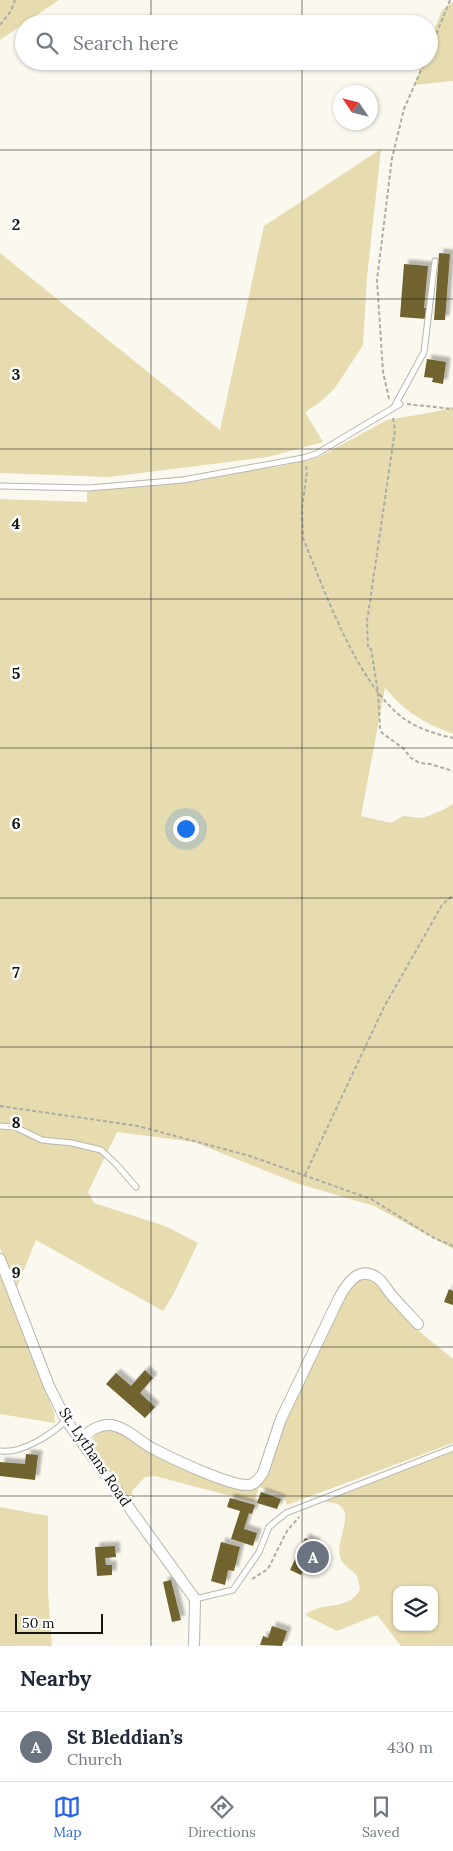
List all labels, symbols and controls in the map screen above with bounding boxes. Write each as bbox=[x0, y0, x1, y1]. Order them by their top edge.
search box bbox=[15, 15, 438, 70]
icon: search bbox=[33, 29, 61, 57]
text: Search here bbox=[73, 31, 179, 55]
north arrow bbox=[333, 85, 378, 130]
text: 2 bbox=[12, 214, 20, 234]
text: 3 bbox=[12, 364, 21, 384]
text: 4 bbox=[12, 513, 21, 533]
text: 5 bbox=[12, 663, 21, 683]
text: 6 bbox=[11, 813, 21, 833]
your location bbox=[173, 816, 199, 842]
text: 7 bbox=[12, 962, 20, 982]
text: 8 bbox=[11, 1112, 21, 1132]
text: 9 bbox=[11, 1262, 21, 1282]
street label: St. Lythans Road bbox=[55, 1404, 136, 1510]
pin: A bbox=[297, 1538, 329, 1576]
map controls bbox=[393, 1586, 438, 1631]
button: layers bbox=[393, 1586, 438, 1631]
scale bar bbox=[15, 1611, 102, 1634]
text: 50 m bbox=[22, 1614, 55, 1632]
text: Nearby bbox=[20, 1665, 91, 1692]
text: St Bleddian’s bbox=[67, 1725, 183, 1749]
text: A bbox=[31, 1737, 41, 1757]
text: 430 m bbox=[387, 1737, 433, 1757]
text: Church bbox=[67, 1749, 122, 1769]
tab: Map bbox=[53, 1793, 82, 1841]
tab: Directions bbox=[188, 1793, 256, 1841]
tab: Saved bbox=[362, 1793, 400, 1841]

